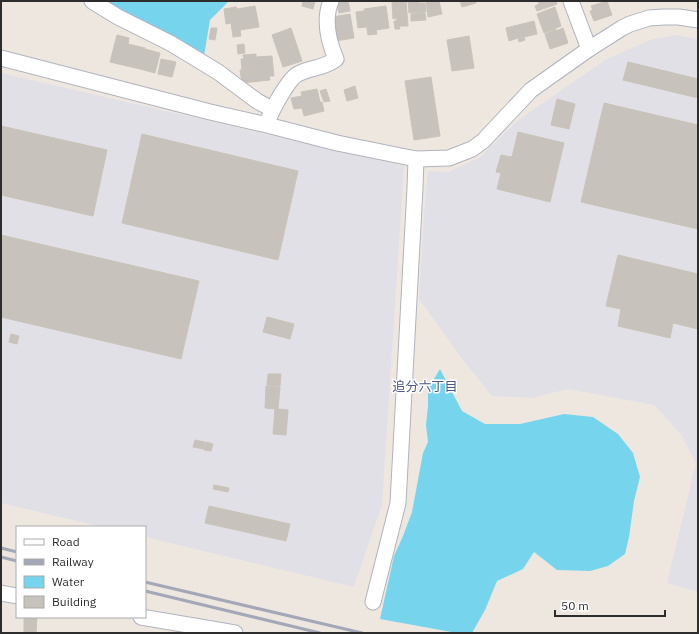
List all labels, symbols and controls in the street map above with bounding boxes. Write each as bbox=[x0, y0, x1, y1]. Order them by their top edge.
district label: 追分六丁目 bbox=[392, 378, 458, 395]
legend bbox=[16, 526, 146, 618]
text: Road bbox=[52, 534, 80, 549]
text: Railway bbox=[52, 554, 94, 569]
text: Water bbox=[52, 574, 85, 589]
scale bar bbox=[555, 592, 665, 618]
text: Building bbox=[52, 594, 97, 609]
text: 50 m bbox=[561, 598, 589, 613]

